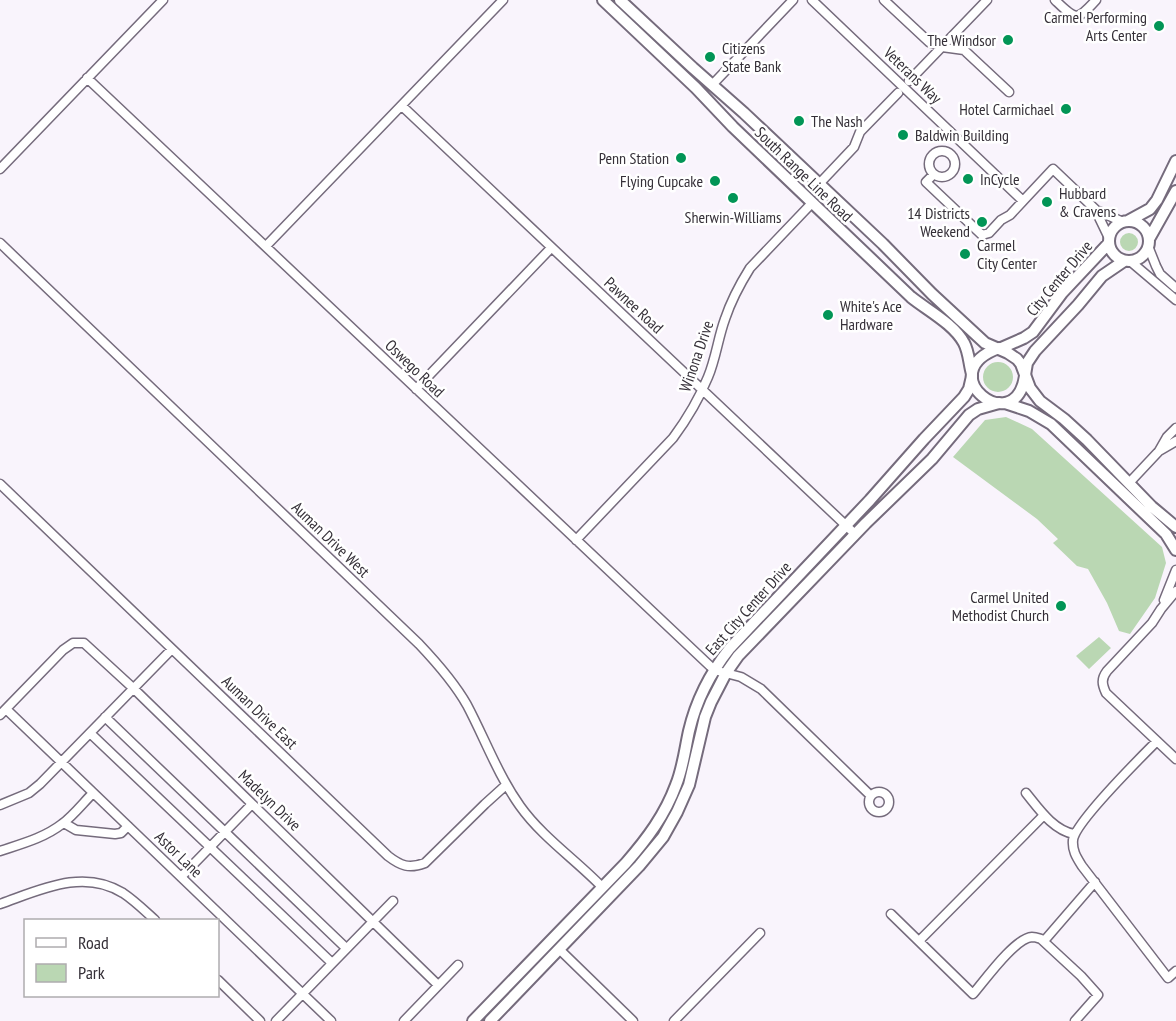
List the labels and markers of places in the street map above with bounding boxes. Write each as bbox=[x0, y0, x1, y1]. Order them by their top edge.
place label: Carmel Performing Arts Center bbox=[1044, 7, 1148, 45]
marker: Carmel Performing Arts Center bbox=[1152, 19, 1166, 33]
place label: The Windsor bbox=[927, 30, 997, 50]
marker: The Windsor bbox=[1001, 33, 1015, 47]
place label: Citizens State Bank bbox=[722, 38, 782, 76]
marker: Citizens State Bank bbox=[703, 50, 717, 64]
place label: Hotel Carmichael bbox=[959, 99, 1054, 119]
marker: Hotel Carmichael bbox=[1059, 102, 1073, 116]
place label: The Nash bbox=[811, 111, 863, 131]
marker: The Nash bbox=[792, 114, 806, 128]
place label: Baldwin Building bbox=[915, 125, 1009, 145]
marker: Baldwin Building bbox=[896, 128, 910, 142]
place label: Penn Station bbox=[599, 148, 669, 168]
marker: Penn Station bbox=[674, 151, 688, 165]
place label: InCycle bbox=[980, 169, 1020, 189]
place label: Flying Cupcake bbox=[620, 171, 703, 191]
marker: InCycle bbox=[961, 172, 975, 186]
marker: Flying Cupcake bbox=[708, 174, 722, 188]
place label: Hubbard & Cravens bbox=[1059, 183, 1116, 221]
marker: Sherwin-Williams bbox=[726, 191, 740, 205]
marker: Hubbard & Cravens bbox=[1040, 195, 1054, 209]
place label: 14 Districts Weekend bbox=[907, 203, 970, 241]
place label: Sherwin-Williams bbox=[685, 207, 781, 227]
marker: 14 Districts Weekend bbox=[975, 215, 989, 229]
place label: Carmel City Center bbox=[977, 235, 1037, 273]
marker: Carmel City Center bbox=[958, 247, 972, 261]
place label: White's Ace Hardware bbox=[840, 296, 902, 334]
marker: White's Ace Hardware bbox=[821, 308, 835, 322]
place label: Carmel United Methodist Church bbox=[952, 587, 1049, 625]
marker: Carmel United Methodist Church bbox=[1054, 599, 1068, 613]

